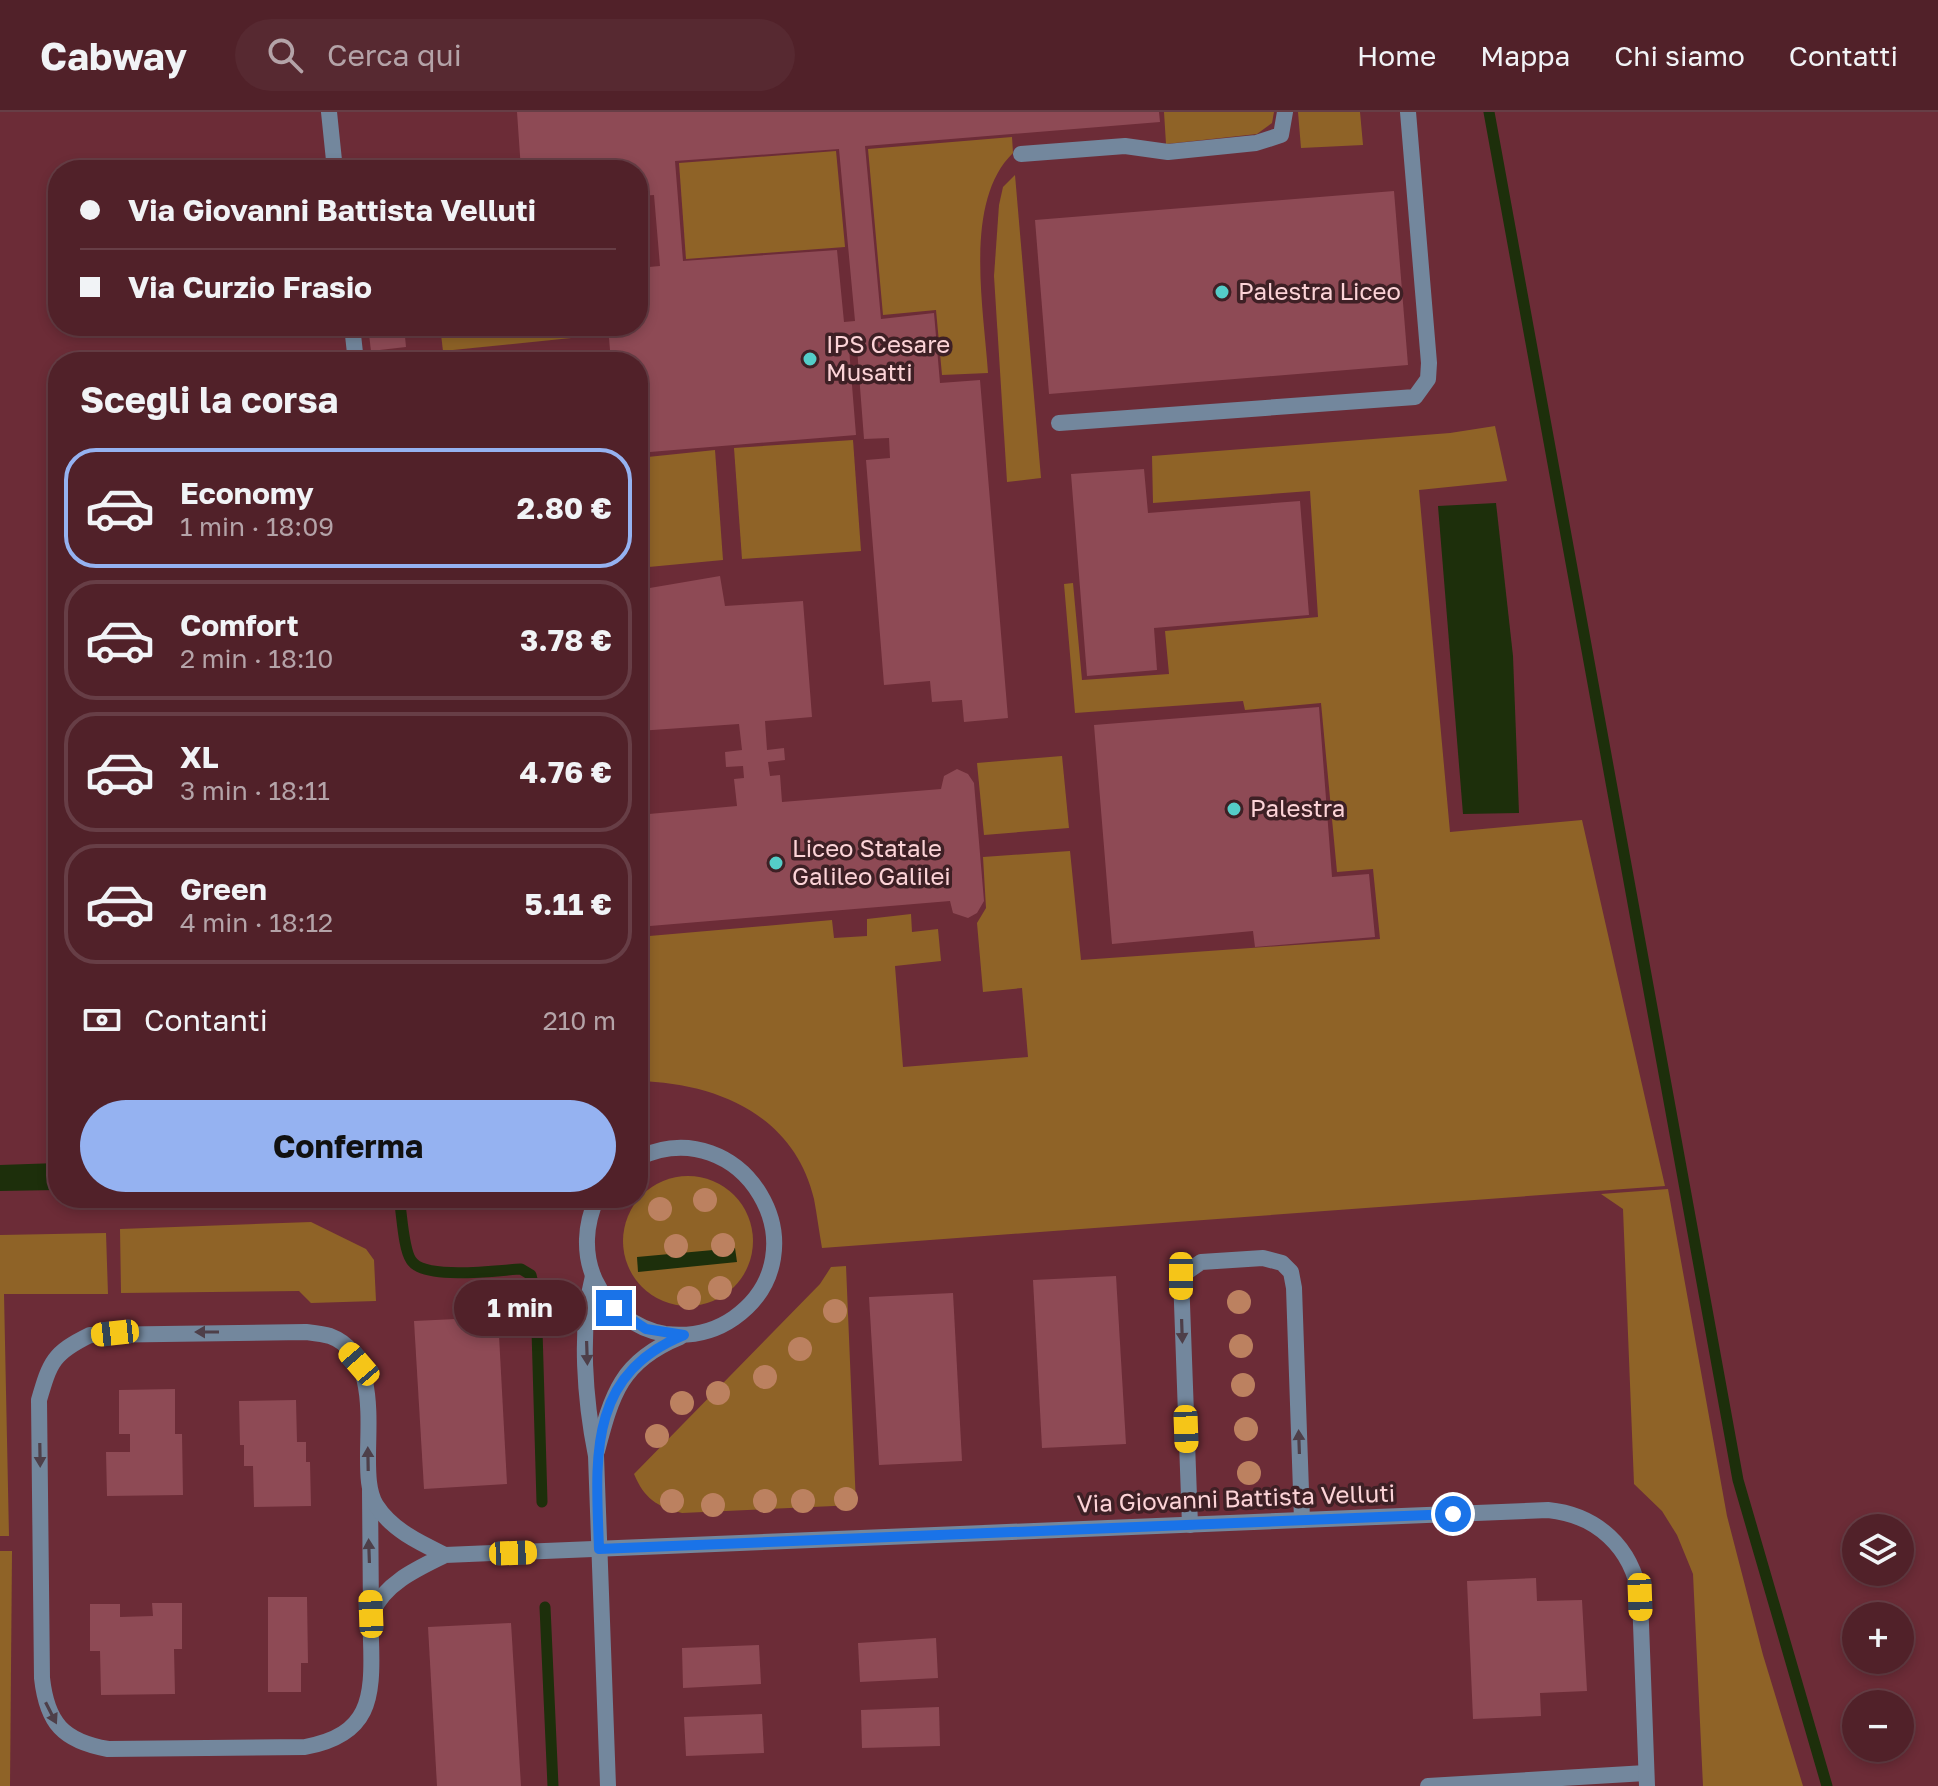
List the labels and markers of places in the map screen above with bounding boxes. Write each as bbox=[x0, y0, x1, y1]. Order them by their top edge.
place label: Palestra Liceo bbox=[1238, 276, 1401, 305]
marker: Palestra Liceo bbox=[1213, 283, 1231, 301]
place label: IPS Cesare Musatti bbox=[826, 329, 950, 386]
marker: IPS Cesare Musatti bbox=[801, 350, 819, 368]
place label: Palestra bbox=[1250, 793, 1345, 822]
marker: Palestra bbox=[1225, 800, 1243, 818]
place label: Liceo Statale Galileo Galilei bbox=[792, 833, 951, 890]
marker: Liceo Statale Galileo Galilei bbox=[767, 854, 785, 872]

